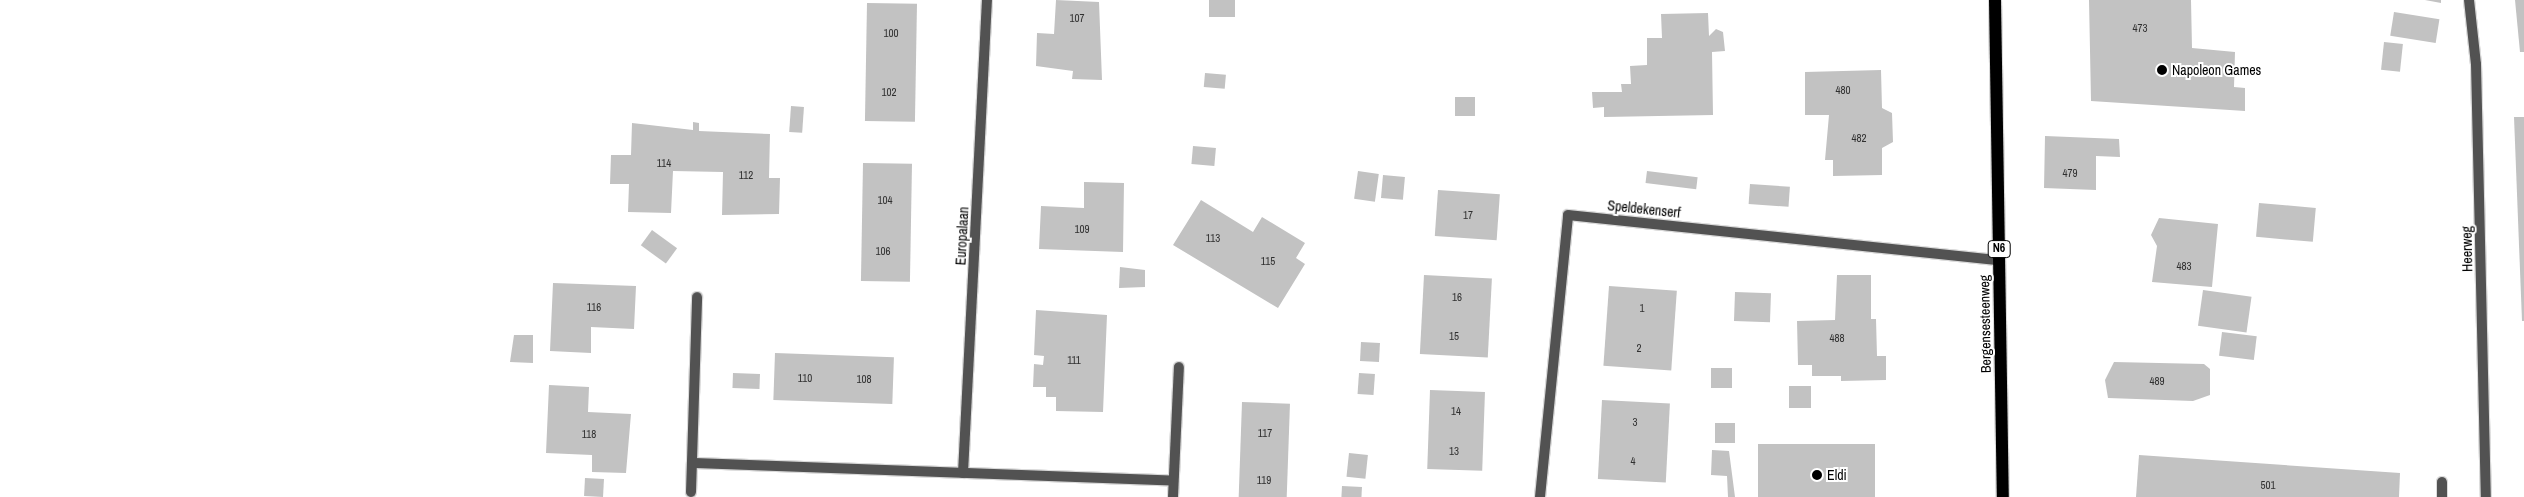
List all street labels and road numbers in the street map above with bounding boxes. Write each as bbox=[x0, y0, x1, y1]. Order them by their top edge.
street label: Speldekenserf bbox=[1607, 197, 1681, 221]
street label: Europalaan bbox=[952, 206, 972, 266]
street label: Heerweg bbox=[2458, 226, 2476, 272]
road number: N6 bbox=[1986, 240, 2012, 258]
street label: Bergensesteenweg bbox=[1976, 275, 1994, 373]

